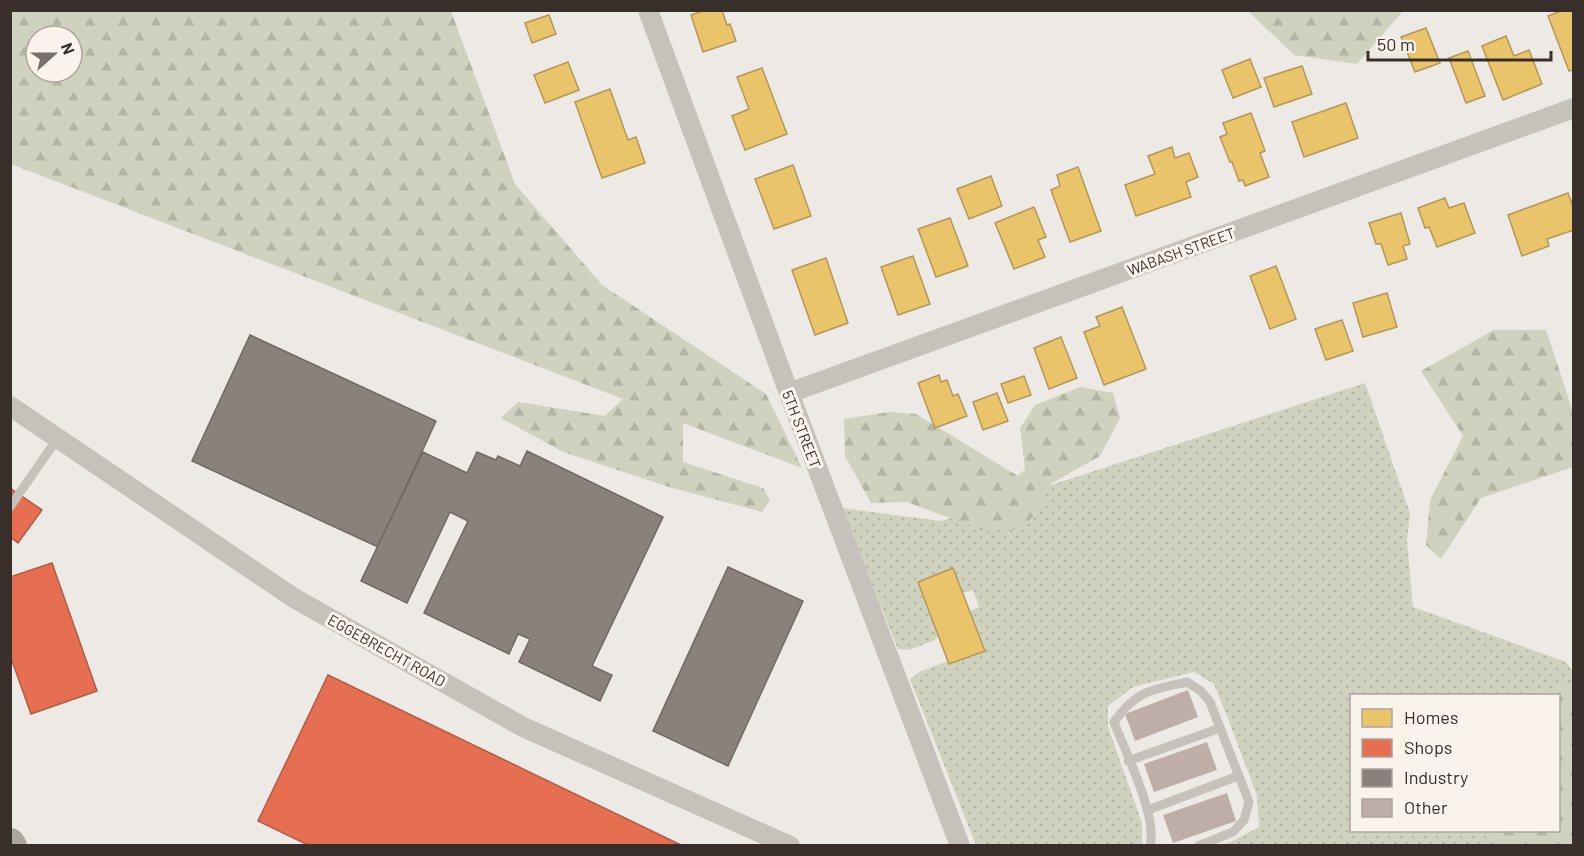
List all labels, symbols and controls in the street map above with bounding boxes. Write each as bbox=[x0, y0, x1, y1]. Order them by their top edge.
north arrow bbox=[24, 24, 84, 84]
scale bar bbox=[1368, 24, 1551, 62]
text: 50 m bbox=[1377, 33, 1415, 55]
text: N bbox=[58, 40, 79, 57]
street label: WABASH STREET bbox=[1125, 223, 1237, 279]
street label: 5TH STREET bbox=[779, 388, 825, 470]
street label: EGGEBRECHT ROAD bbox=[325, 610, 449, 690]
legend bbox=[1350, 694, 1560, 832]
text: Homes bbox=[1404, 706, 1458, 728]
text: Shops bbox=[1404, 736, 1453, 758]
text: Industry bbox=[1404, 766, 1468, 788]
text: Other bbox=[1404, 796, 1448, 818]

